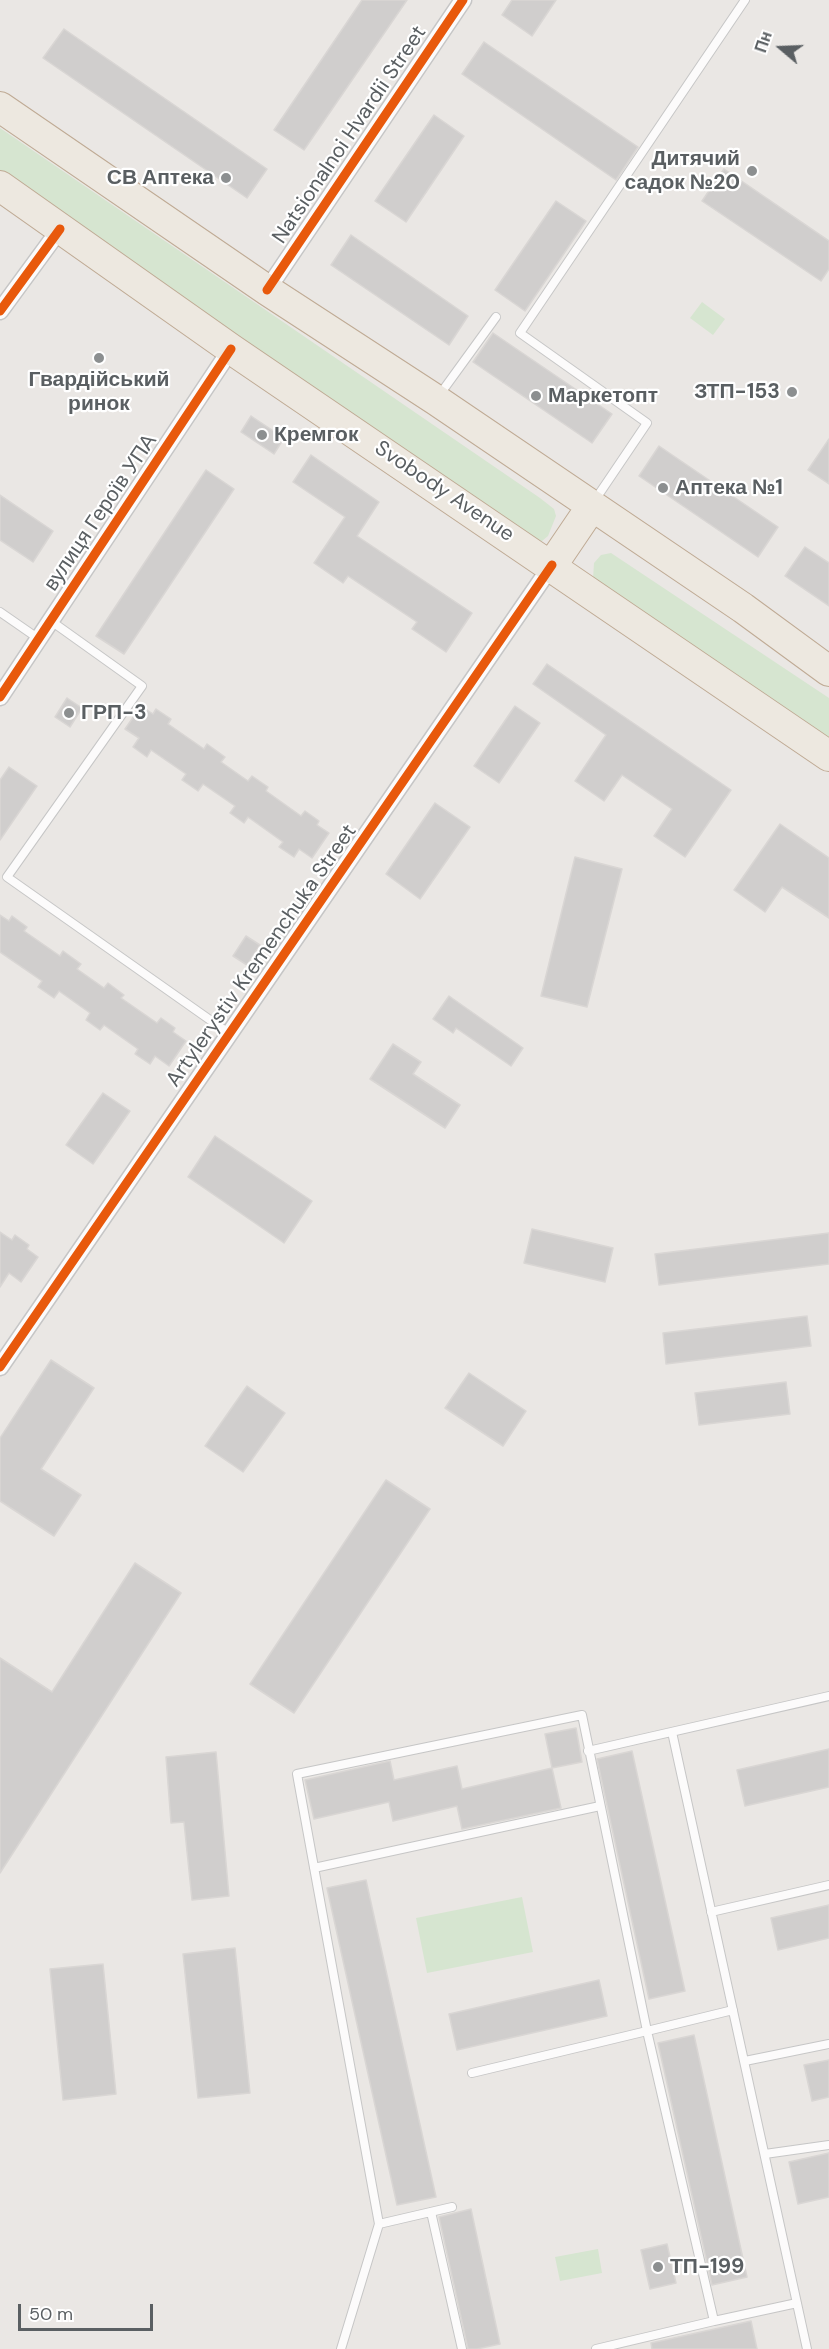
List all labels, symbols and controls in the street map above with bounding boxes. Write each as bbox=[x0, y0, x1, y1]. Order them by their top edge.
north arrow bbox=[751, 18, 811, 78]
street label: Natsionalnoi Hvardii Street bbox=[268, 21, 432, 249]
text: Пн bbox=[750, 29, 777, 55]
place label: Дитячий садок №20 bbox=[625, 146, 740, 196]
marker: Дитячий садок №20 bbox=[745, 164, 759, 178]
place label: СВ Аптека bbox=[107, 165, 214, 191]
marker: СВ Аптека bbox=[219, 171, 233, 185]
marker: Гвардійський ринок bbox=[92, 351, 106, 365]
place label: Гвардійський ринок bbox=[29, 367, 169, 417]
place label: ЗТП-153 bbox=[694, 379, 780, 405]
place label: Маркетопт bbox=[548, 383, 658, 409]
marker: ЗТП-153 bbox=[785, 385, 799, 399]
marker: Маркетопт bbox=[529, 389, 543, 403]
place label: Кремгок bbox=[274, 422, 358, 448]
marker: Кремгок bbox=[255, 428, 269, 442]
street label: вулиця Героїв УПА bbox=[39, 430, 163, 596]
street label: Svobody Avenue bbox=[370, 436, 518, 548]
place label: Аптека №1 bbox=[675, 475, 783, 501]
marker: Аптека №1 bbox=[656, 481, 670, 495]
place label: ГРП-3 bbox=[81, 700, 147, 726]
marker: ГРП-3 bbox=[62, 706, 76, 720]
street label: Artylerystiv Kremenchuka Street bbox=[161, 820, 363, 1092]
place label: ТП-199 bbox=[670, 2254, 744, 2280]
marker: ТП-199 bbox=[651, 2260, 665, 2274]
scale bar bbox=[21, 2292, 156, 2330]
text: 50 m bbox=[29, 2302, 73, 2326]

